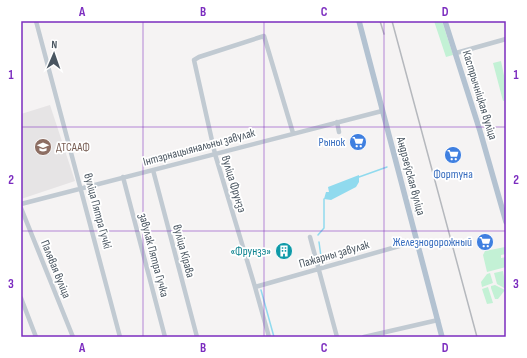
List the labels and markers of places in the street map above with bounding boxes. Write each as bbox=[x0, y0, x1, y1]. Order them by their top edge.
supermarket icon: Рынок bbox=[348, 132, 368, 152]
place label: Рынок bbox=[319, 135, 345, 150]
school or university icon: ДТСААФ bbox=[33, 137, 53, 157]
place label: ДТСААФ bbox=[56, 140, 90, 155]
supermarket icon: Фортуна bbox=[443, 145, 463, 165]
place label: Фортуна bbox=[433, 167, 473, 182]
supermarket icon: Железнодорожный bbox=[475, 232, 495, 252]
place label: Железнодорожный bbox=[393, 235, 472, 250]
building icon: «Фрунзэ» bbox=[274, 241, 294, 261]
place label: «Фрунзэ» bbox=[230, 244, 271, 259]

